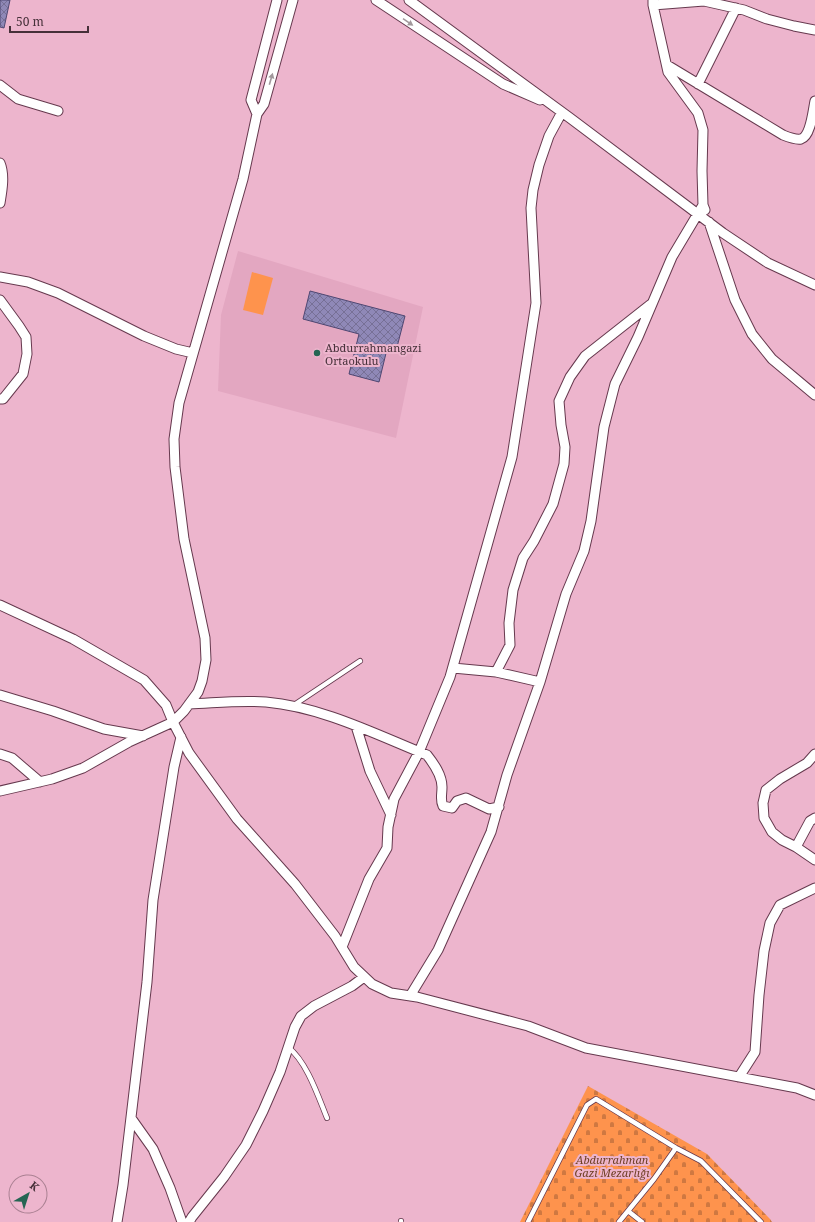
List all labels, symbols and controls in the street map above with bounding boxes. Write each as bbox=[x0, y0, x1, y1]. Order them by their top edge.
scale bar bbox=[10, 8, 88, 34]
text: 50 m bbox=[16, 13, 44, 30]
one-way arrow bbox=[403, 18, 414, 26]
one-way arrow bbox=[269, 72, 275, 85]
place label: Abdurrahmangazi Ortaokulu bbox=[325, 340, 422, 368]
marker: Abdurrahmangazi Ortaokulu bbox=[312, 348, 322, 358]
park label: Abdurrahman Gazi Mezarlığı bbox=[574, 1152, 650, 1180]
north arrow bbox=[8, 1174, 48, 1214]
text: K bbox=[27, 1177, 43, 1195]

